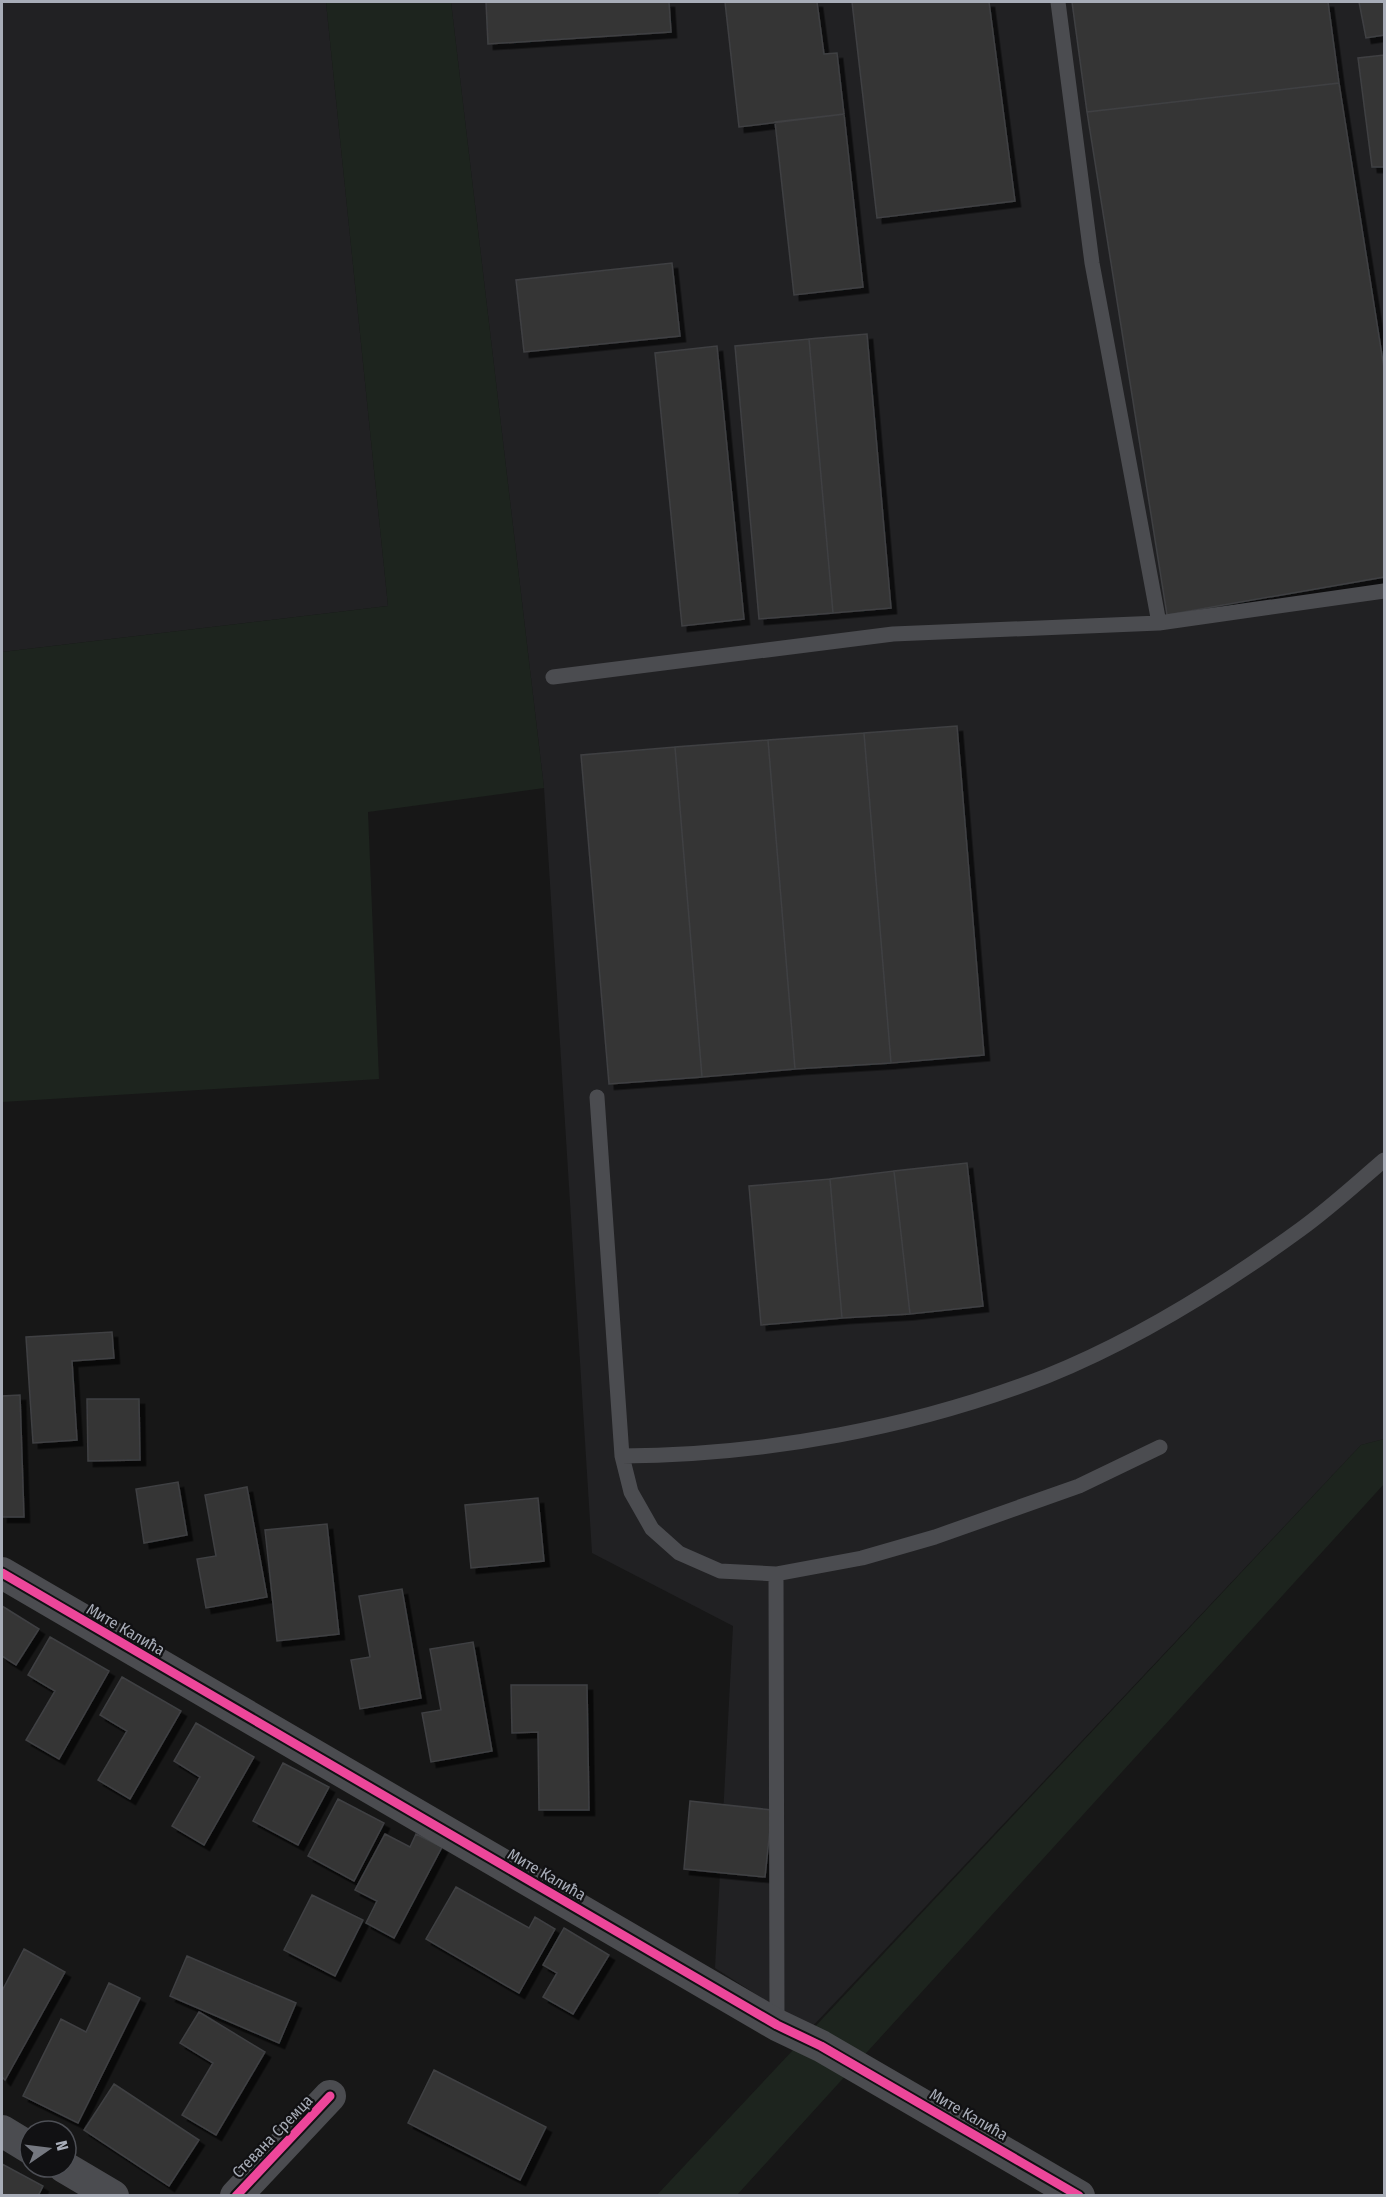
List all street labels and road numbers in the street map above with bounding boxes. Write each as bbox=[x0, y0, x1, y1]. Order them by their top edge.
street label: Мите Калића bbox=[83, 1599, 168, 1660]
street label: Мите Калића bbox=[504, 1844, 589, 1905]
street label: Мите Калића bbox=[926, 2084, 1011, 2145]
street label: Стевана Сремца bbox=[228, 2091, 317, 2182]

